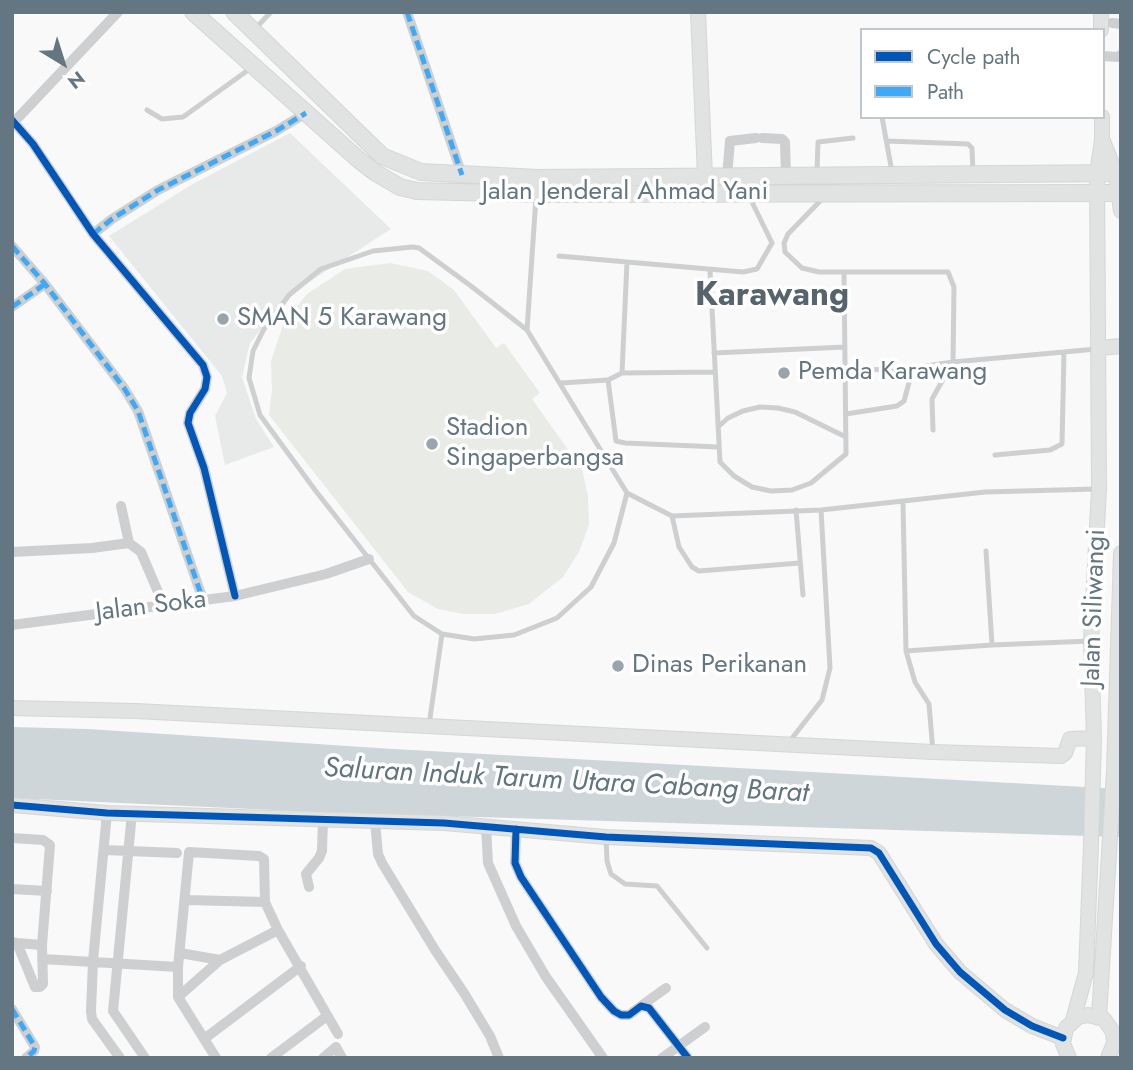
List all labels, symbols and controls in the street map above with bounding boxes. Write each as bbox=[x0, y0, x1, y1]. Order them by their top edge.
north arrow bbox=[28, 28, 98, 98]
legend bbox=[860, 28, 1105, 119]
text: Cycle path bbox=[927, 42, 1020, 72]
text: N bbox=[62, 65, 90, 95]
text: Path bbox=[927, 77, 964, 107]
street label: Jalan Jenderal Ahmad Yani bbox=[482, 177, 768, 209]
district label: Karawang bbox=[695, 277, 849, 317]
place label: SMAN 5 Karawang bbox=[237, 303, 447, 335]
marker: SMAN 5 Karawang bbox=[215, 311, 231, 327]
place label: Pemda Karawang bbox=[798, 357, 987, 389]
marker: Pemda Karawang bbox=[776, 365, 792, 381]
place label: Stadion Singaperbangsa bbox=[446, 413, 624, 474]
marker: Stadion Singaperbangsa bbox=[424, 436, 440, 452]
street label: Jalan Siliwangi bbox=[1077, 529, 1113, 687]
street label: Jalan Soka bbox=[94, 585, 208, 629]
place label: Dinas Perikanan bbox=[632, 650, 807, 682]
marker: Dinas Perikanan bbox=[610, 658, 626, 674]
water label: Saluran Induk Tarum Utara Cabang Barat bbox=[323, 753, 809, 811]

